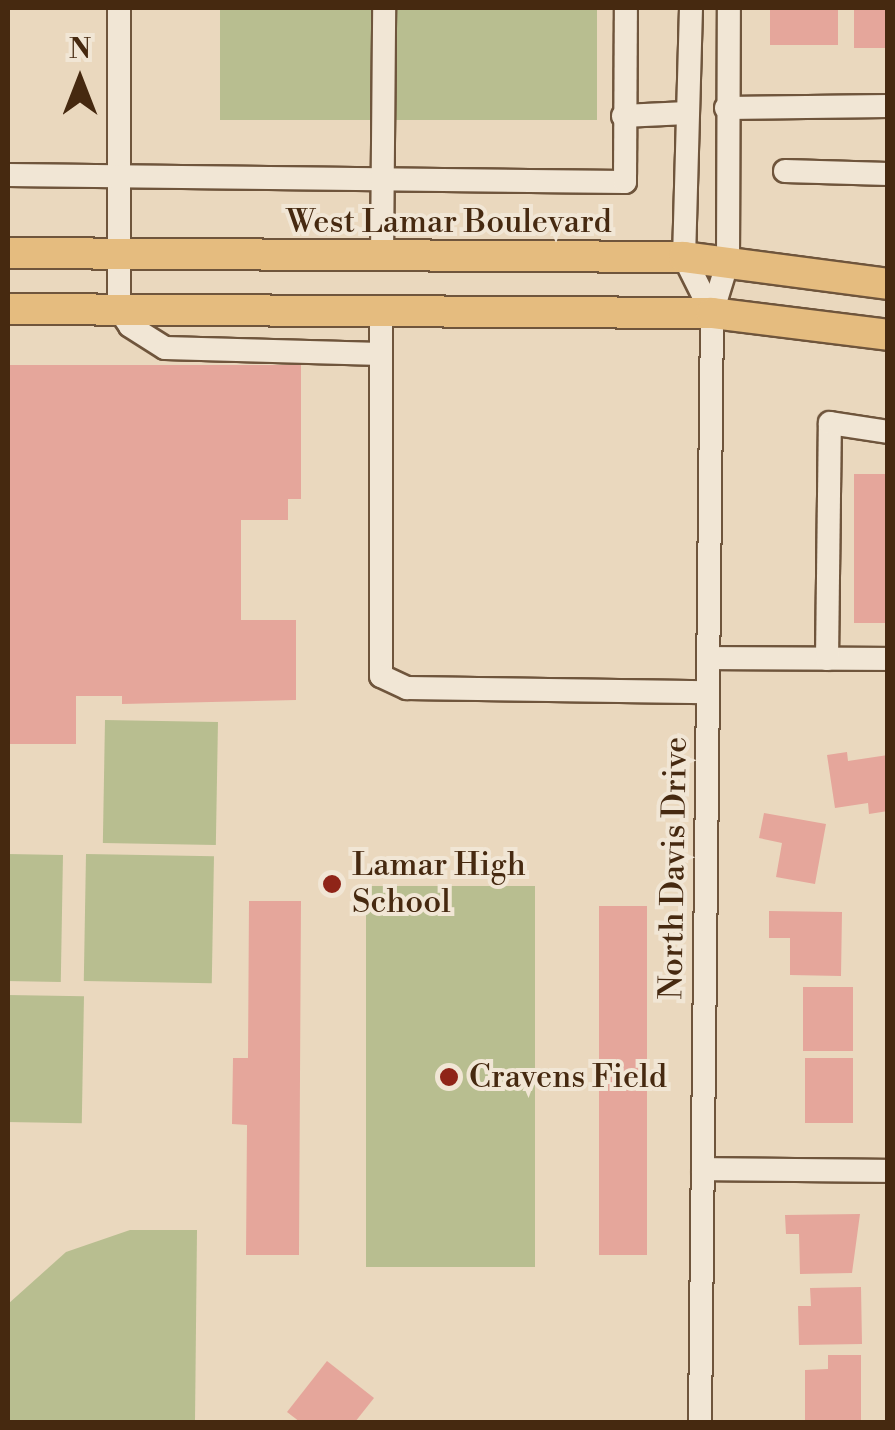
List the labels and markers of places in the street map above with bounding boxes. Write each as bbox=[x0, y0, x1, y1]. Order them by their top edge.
place label: Lamar High School bbox=[352, 847, 526, 922]
marker: Lamar High School bbox=[321, 873, 343, 895]
place label: Cravens Field bbox=[469, 1058, 667, 1096]
marker: Cravens Field bbox=[438, 1066, 460, 1088]

